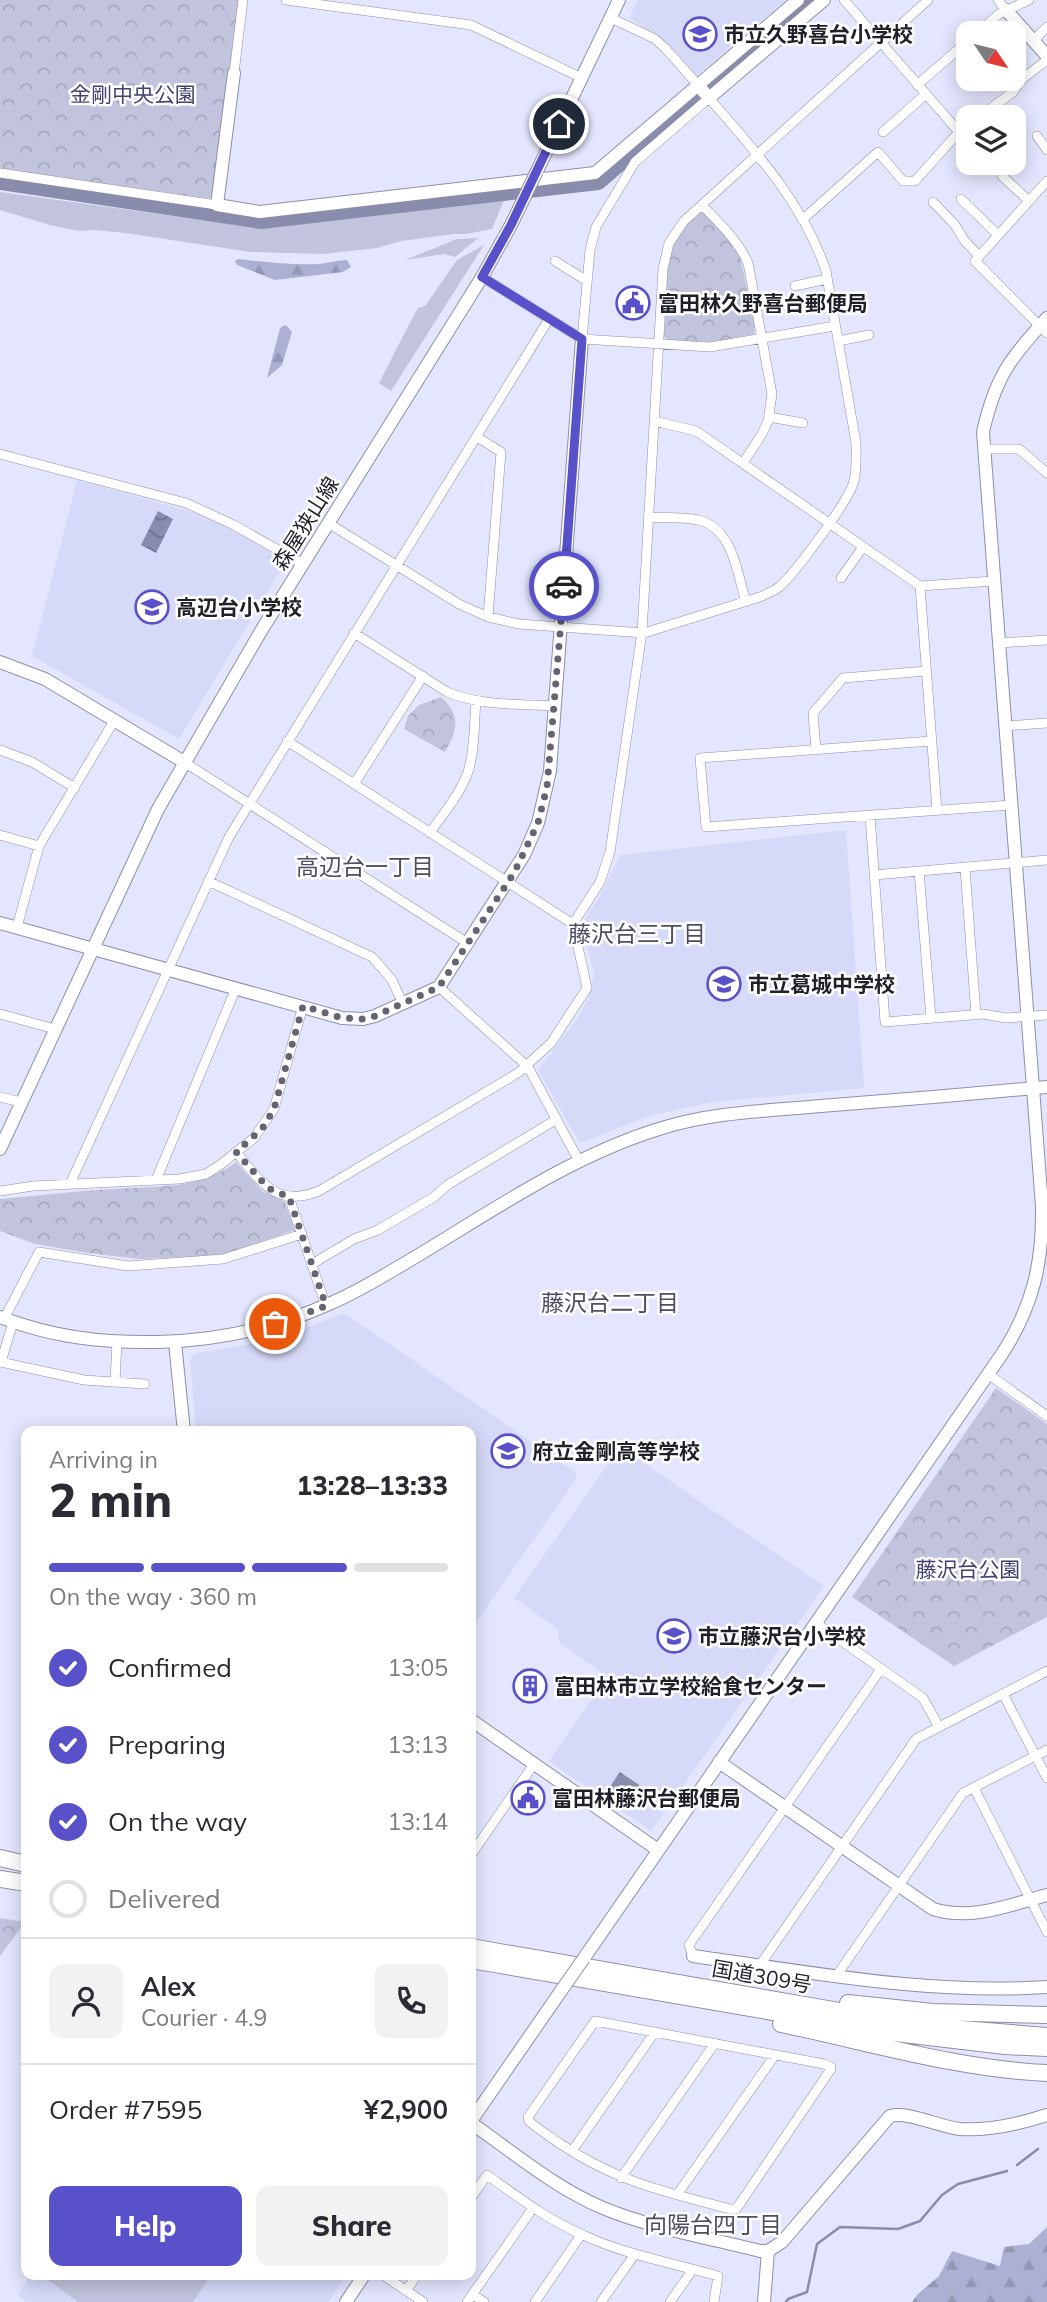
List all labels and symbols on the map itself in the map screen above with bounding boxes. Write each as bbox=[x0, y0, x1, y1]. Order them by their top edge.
school or university icon: 市立久野喜台小学校 bbox=[681, 15, 719, 53]
place label: 市立久野喜台小学校 bbox=[724, 21, 913, 47]
north arrow bbox=[956, 21, 1026, 91]
park label: 金剛中央公園 bbox=[70, 81, 196, 107]
pin bbox=[529, 94, 589, 154]
public building icon: 富田林久野喜台郵便局 bbox=[614, 284, 652, 322]
place label: 富田林久野喜台郵便局 bbox=[658, 290, 868, 316]
street label: 森屋狭山線 bbox=[266, 472, 344, 574]
courier bbox=[529, 551, 599, 621]
school or university icon: 高辺台小学校 bbox=[133, 588, 171, 626]
place label: 高辺台小学校 bbox=[176, 594, 302, 620]
district label: 高辺台一丁目 bbox=[296, 852, 434, 881]
district label: 藤沢台三丁目 bbox=[568, 919, 706, 948]
school or university icon: 市立葛城中学校 bbox=[705, 965, 743, 1003]
place label: 市立葛城中学校 bbox=[748, 971, 895, 997]
district label: 藤沢台二丁目 bbox=[541, 1288, 679, 1317]
pin bbox=[245, 1294, 305, 1354]
school or university icon: 府立金剛高等学校 bbox=[489, 1432, 527, 1470]
place label: 府立金剛高等学校 bbox=[532, 1438, 700, 1464]
park label: 藤沢台公園 bbox=[916, 1556, 1021, 1582]
school or university icon: 市立藤沢台小学校 bbox=[655, 1617, 693, 1655]
place label: 市立藤沢台小学校 bbox=[698, 1623, 866, 1649]
building icon: 富田林市立学校給食センター bbox=[511, 1667, 549, 1705]
place label: 富田林市立学校給食センター bbox=[554, 1673, 827, 1699]
public building icon: 富田林藤沢台郵便局 bbox=[509, 1779, 547, 1817]
place label: 富田林藤沢台郵便局 bbox=[552, 1785, 741, 1811]
street label: 国道309号 bbox=[710, 1954, 814, 1998]
district label: 向陽台四丁目 bbox=[644, 2210, 782, 2239]

